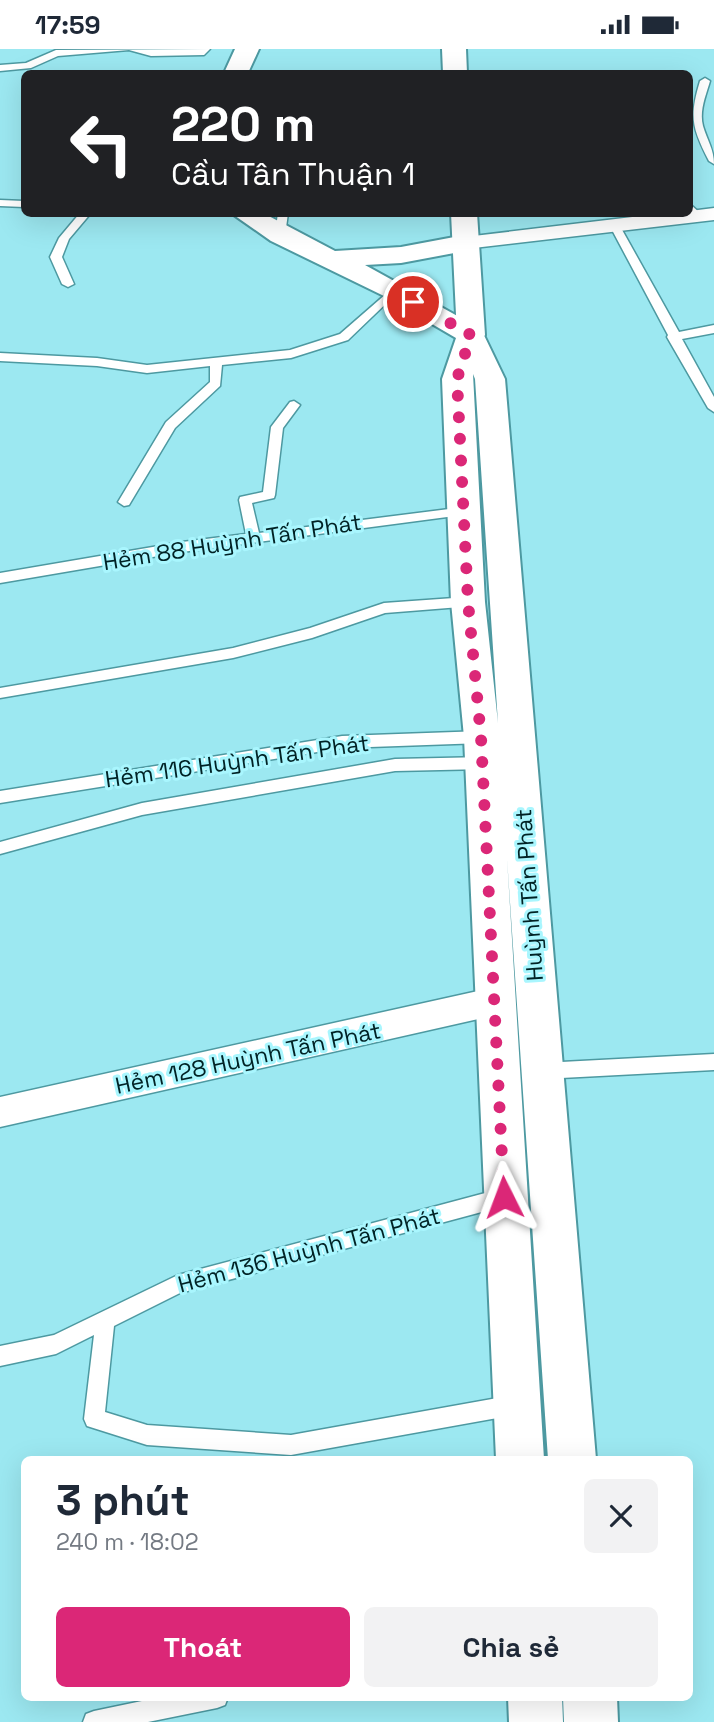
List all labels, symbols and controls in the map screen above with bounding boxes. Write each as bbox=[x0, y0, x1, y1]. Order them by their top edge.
text: 17:59 bbox=[35, 8, 101, 42]
text: 220 m bbox=[171, 93, 315, 155]
icon: left bbox=[56, 98, 147, 189]
text: Cầu Tân Thuận 1 bbox=[171, 154, 415, 194]
pin bbox=[383, 272, 443, 332]
icon: arrive bbox=[394, 283, 432, 321]
street label: Hẻm 88 Huỳnh Tấn Phát bbox=[101, 507, 363, 577]
street label: Hẻm 116 Huỳnh Tấn Phát bbox=[103, 728, 371, 794]
street label: Huỳnh Tấn Phát bbox=[508, 808, 550, 982]
street label: Hẻm 128 Huỳnh Tấn Phát bbox=[113, 1015, 383, 1101]
position arrow bbox=[467, 1160, 541, 1234]
street label: Hẻm 136 Huỳnh Tấn Phát bbox=[175, 1201, 443, 1299]
text: 3 phút bbox=[56, 1474, 190, 1527]
button: close bbox=[584, 1479, 658, 1553]
text: 240 m · 18:02 bbox=[56, 1527, 199, 1557]
button: Thoát bbox=[56, 1607, 350, 1687]
button: Chia sẻ bbox=[364, 1607, 658, 1687]

